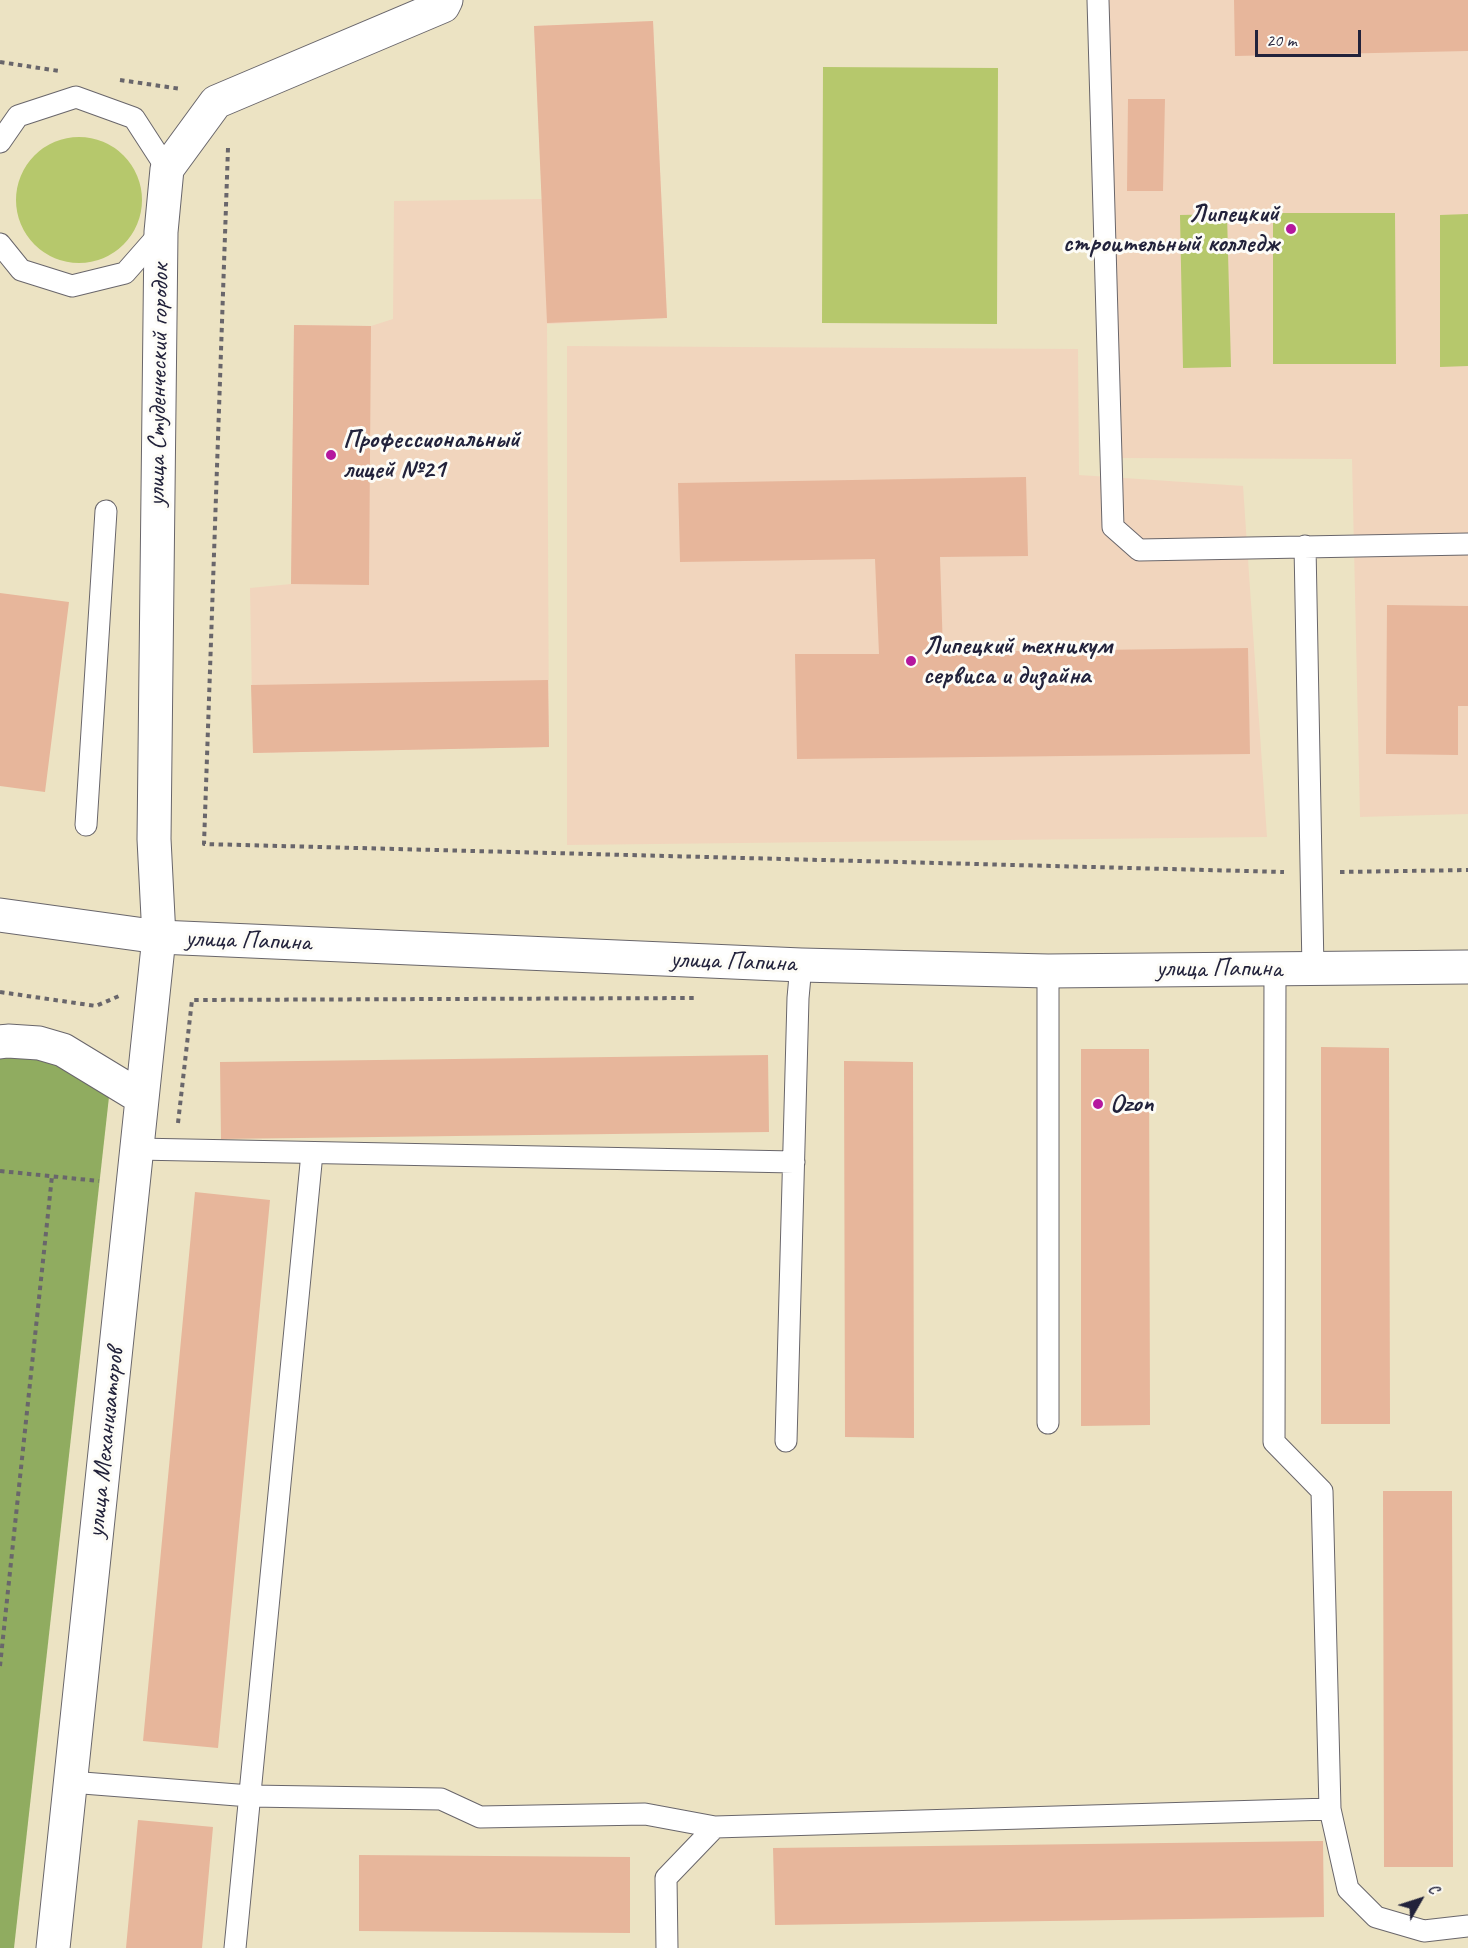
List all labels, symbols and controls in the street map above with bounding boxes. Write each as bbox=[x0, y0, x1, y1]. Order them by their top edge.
scale bar bbox=[1258, 18, 1364, 56]
text: 20 m bbox=[1266, 29, 1297, 51]
place label: Липецкий строительный колледж bbox=[1063, 198, 1279, 260]
marker: Липецкий строительный колледж bbox=[1284, 222, 1298, 236]
street label: улица Студенческий городок bbox=[141, 263, 177, 507]
place label: Профессиональный лицей №21 bbox=[343, 424, 520, 485]
marker: Профессиональный лицей №21 bbox=[324, 448, 338, 462]
place label: Липецкий техникум сервиса и дизайна bbox=[923, 630, 1112, 692]
marker: Липецкий техникум сервиса и дизайна bbox=[904, 654, 918, 668]
street label: улица Папина bbox=[185, 923, 311, 959]
street label: улица Папина bbox=[670, 944, 796, 980]
street label: улица Папина bbox=[1156, 953, 1282, 985]
place label: Ozon bbox=[1110, 1088, 1153, 1120]
marker: Ozon bbox=[1091, 1097, 1105, 1111]
street label: улица Механизаторов bbox=[81, 1347, 131, 1539]
north arrow bbox=[1390, 1870, 1450, 1930]
text: С bbox=[1424, 1879, 1444, 1898]

